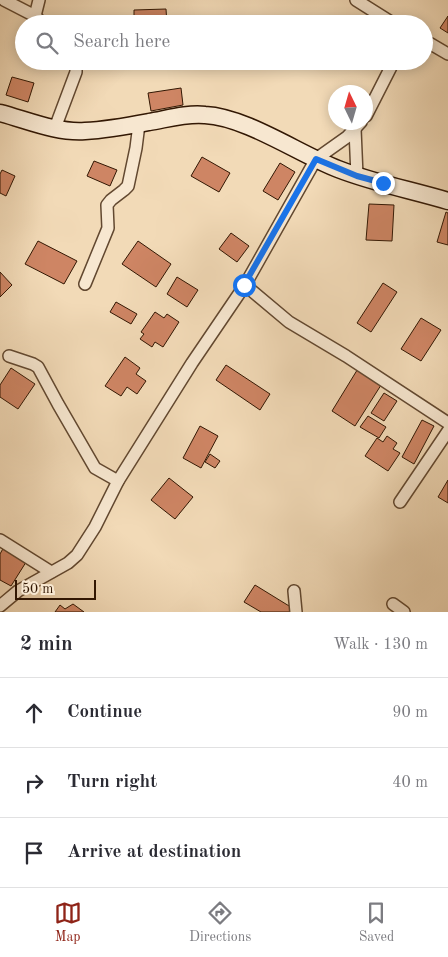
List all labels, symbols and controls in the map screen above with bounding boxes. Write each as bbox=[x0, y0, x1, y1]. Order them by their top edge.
search box bbox=[15, 15, 433, 70]
icon: search bbox=[33, 29, 61, 57]
text: Search here bbox=[73, 33, 170, 52]
north arrow bbox=[328, 85, 373, 130]
route end bbox=[372, 172, 395, 195]
route start bbox=[233, 274, 256, 297]
scale bar bbox=[15, 577, 96, 600]
text: 50 m bbox=[22, 582, 53, 596]
text: 2 min bbox=[20, 634, 73, 655]
text: Walk · 130 m bbox=[333, 637, 428, 653]
icon: ahead bbox=[20, 699, 48, 727]
text: Continue bbox=[67, 703, 142, 722]
text: 90 m bbox=[392, 705, 428, 721]
icon: right bbox=[20, 769, 48, 797]
text: Turn right bbox=[67, 773, 157, 792]
text: 40 m bbox=[392, 775, 428, 791]
icon: arrive bbox=[20, 839, 48, 867]
text: Arrive at destination bbox=[67, 843, 241, 862]
tab: Map bbox=[54, 899, 82, 946]
tab: Directions bbox=[189, 899, 251, 946]
tab: Saved bbox=[359, 899, 394, 946]

